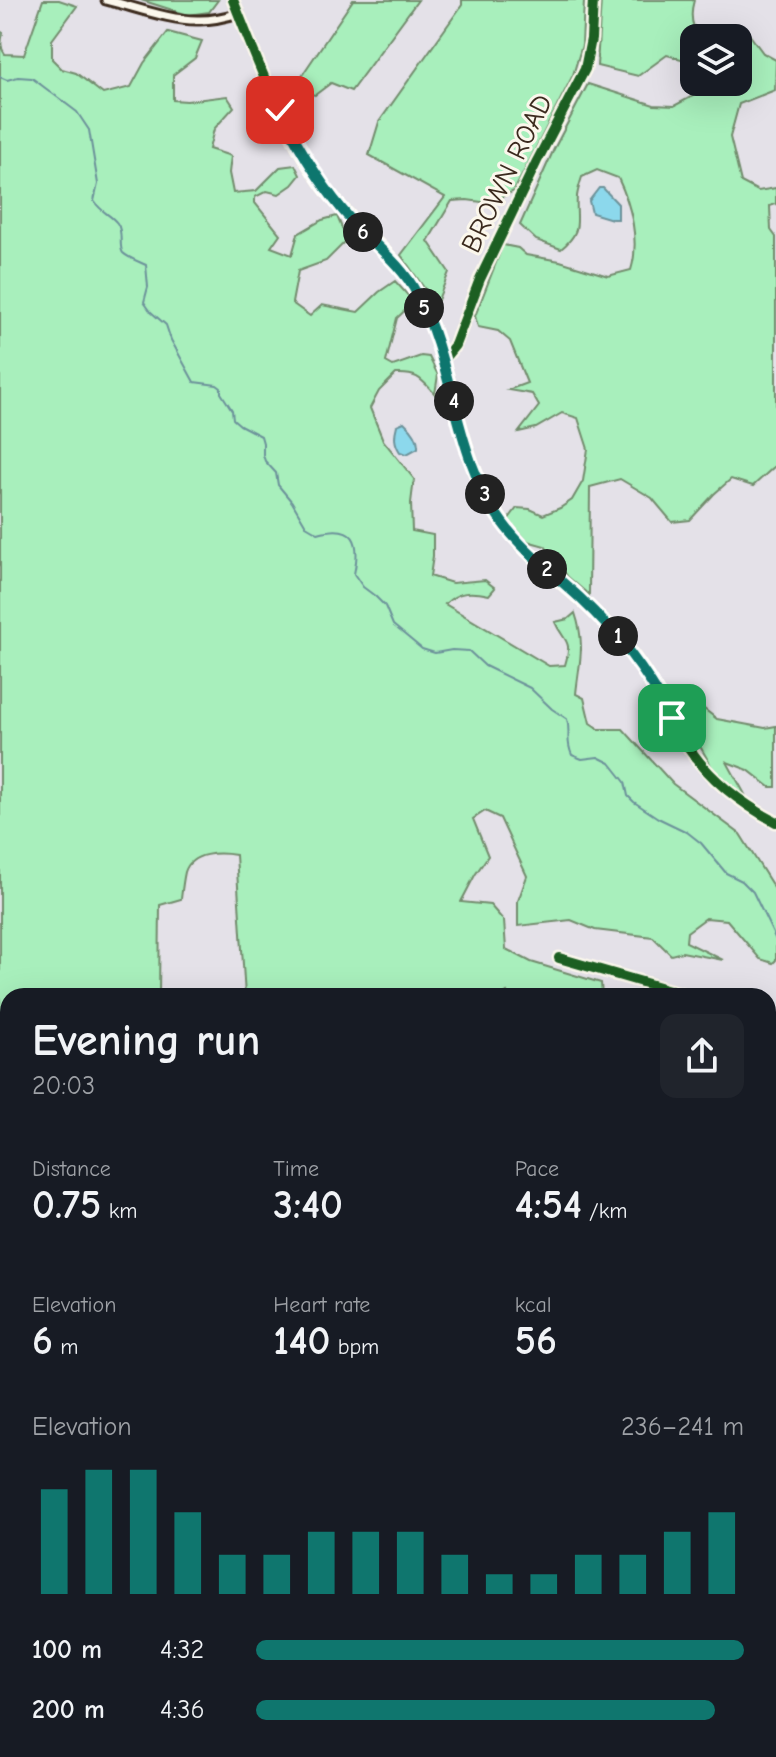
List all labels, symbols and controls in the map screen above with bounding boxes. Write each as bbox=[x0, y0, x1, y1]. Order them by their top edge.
map controls bbox=[680, 24, 752, 96]
button: layers bbox=[680, 24, 752, 96]
pin bbox=[246, 76, 314, 144]
icon: check bbox=[258, 88, 302, 132]
street label: BROWN ROAD bbox=[455, 89, 559, 258]
pin: 6 bbox=[343, 212, 383, 252]
text: 6 bbox=[357, 219, 369, 245]
pin: 5 bbox=[404, 288, 444, 328]
text: 5 bbox=[418, 295, 430, 321]
pin: 4 bbox=[434, 381, 474, 421]
text: 4 bbox=[449, 388, 459, 414]
pin: 3 bbox=[465, 474, 505, 514]
text: 3 bbox=[480, 481, 490, 507]
pin: 2 bbox=[527, 549, 567, 589]
text: 2 bbox=[542, 556, 552, 582]
pin: 1 bbox=[598, 616, 638, 656]
text: 1 bbox=[614, 623, 622, 649]
pin bbox=[638, 684, 706, 752]
icon: arrive bbox=[650, 696, 694, 740]
button: share bbox=[660, 1014, 744, 1098]
text: Evening run bbox=[32, 1015, 260, 1066]
text: 20:03 bbox=[32, 1071, 95, 1101]
text: Distance bbox=[32, 1156, 111, 1182]
text: Time bbox=[273, 1156, 319, 1182]
text: Pace bbox=[515, 1156, 559, 1182]
text: 0.75 bbox=[32, 1182, 101, 1228]
text: 3:40 bbox=[273, 1182, 343, 1228]
text: 4:54 bbox=[515, 1182, 582, 1228]
text: km bbox=[101, 1198, 138, 1224]
text: /km bbox=[582, 1198, 628, 1224]
text: Elevation bbox=[32, 1292, 116, 1318]
text: Heart rate bbox=[273, 1292, 370, 1318]
text: kcal bbox=[515, 1292, 552, 1318]
text: 6 bbox=[32, 1318, 53, 1364]
text: 140 bbox=[273, 1318, 330, 1364]
text: 56 bbox=[515, 1318, 557, 1364]
text: m bbox=[53, 1334, 78, 1360]
text: bpm bbox=[330, 1334, 379, 1360]
text: Elevation bbox=[32, 1412, 132, 1442]
text: 236–241 m bbox=[621, 1412, 744, 1442]
text: 100 m bbox=[32, 1635, 102, 1665]
text: 4:32 bbox=[160, 1635, 204, 1665]
text: 200 m bbox=[32, 1695, 105, 1725]
text: 4:36 bbox=[160, 1695, 205, 1725]

